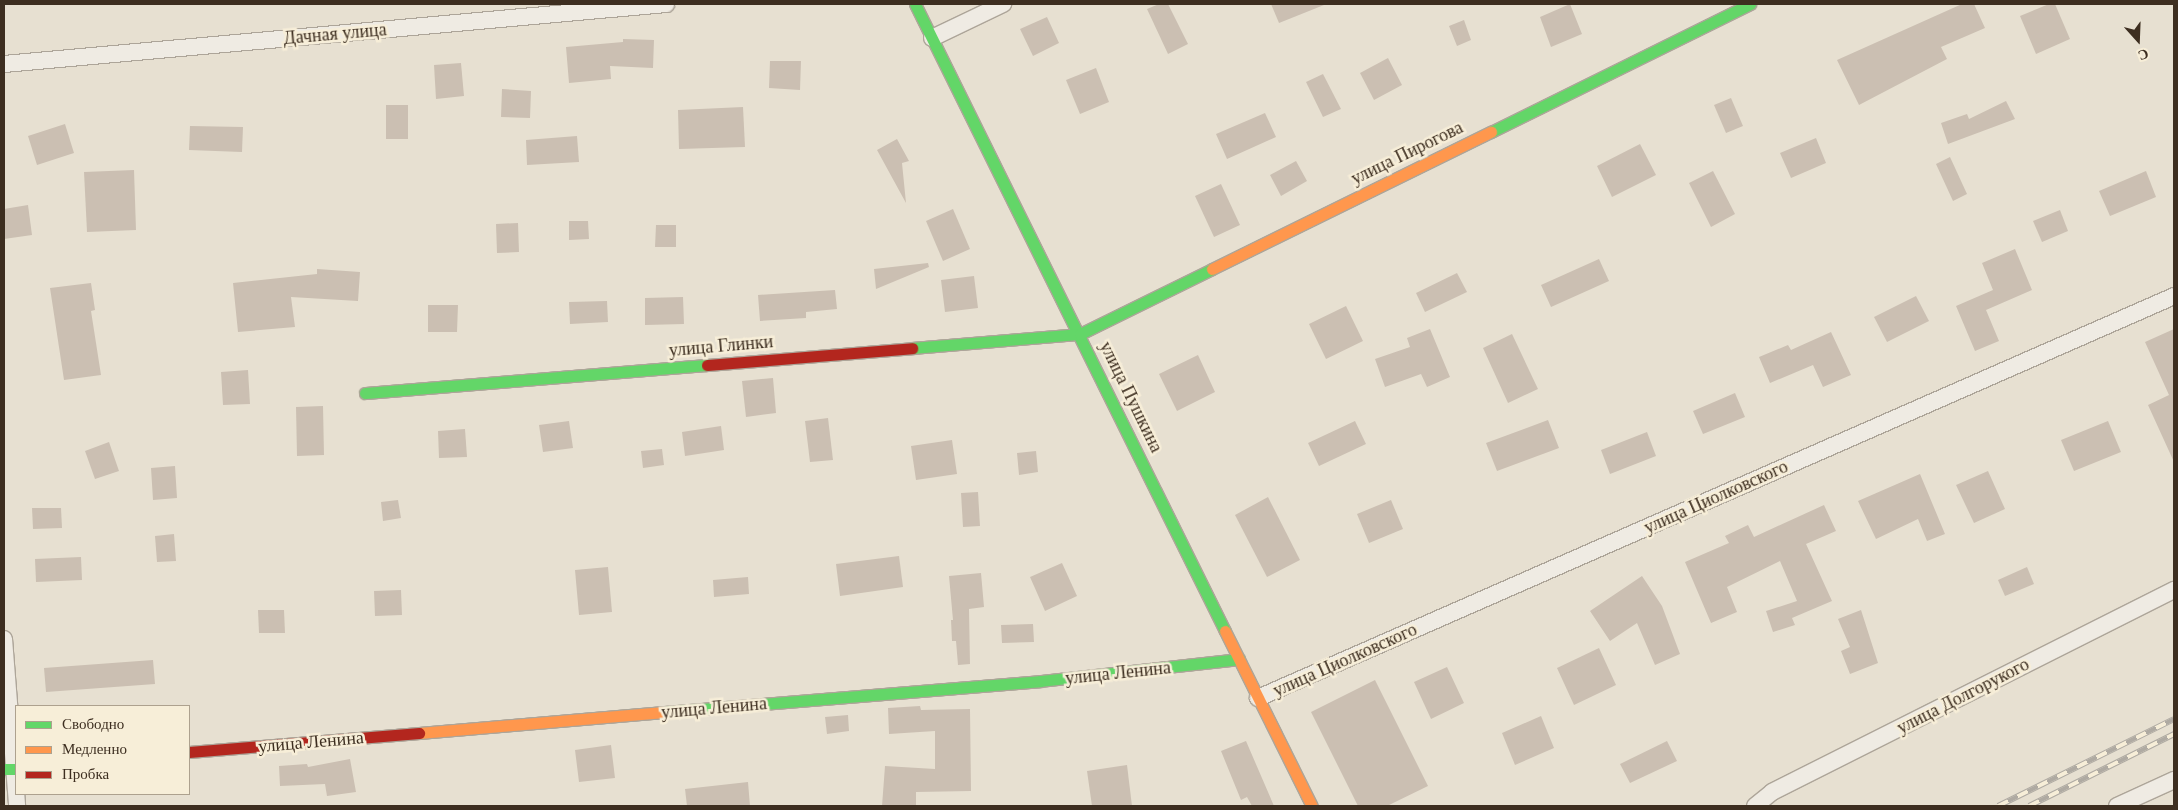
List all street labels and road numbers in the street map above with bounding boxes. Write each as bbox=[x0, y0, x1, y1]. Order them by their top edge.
street label: Дачная улица bbox=[283, 19, 387, 49]
street label: улица Пирогова bbox=[1348, 117, 1466, 189]
street label: улица Глинки bbox=[668, 331, 774, 361]
street label: улица Пушкина bbox=[1095, 338, 1167, 456]
street label: улица Циолковского bbox=[1641, 456, 1791, 538]
street label: улица Циолковского bbox=[1270, 619, 1420, 701]
street label: улица Долгорукого bbox=[1893, 653, 2033, 739]
street label: улица Ленина bbox=[1064, 657, 1172, 689]
street label: улица Ленина bbox=[660, 693, 768, 723]
street label: улица Ленина bbox=[257, 727, 365, 757]

